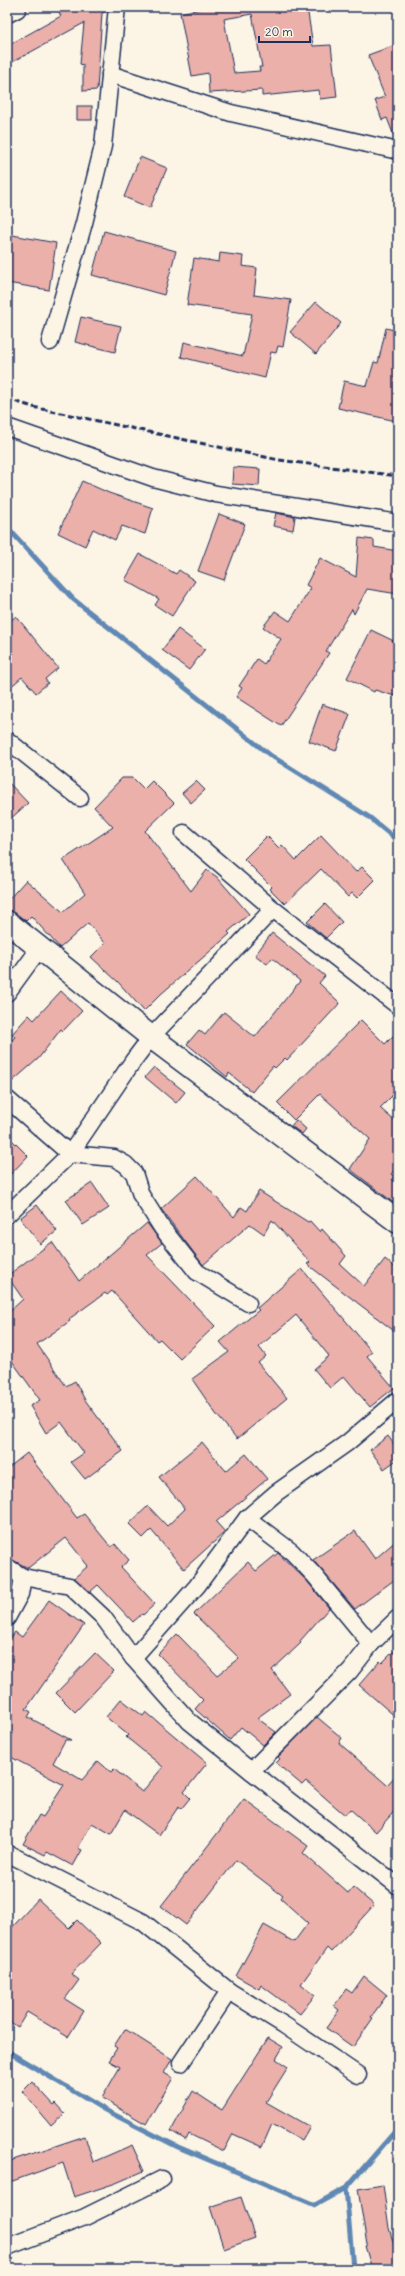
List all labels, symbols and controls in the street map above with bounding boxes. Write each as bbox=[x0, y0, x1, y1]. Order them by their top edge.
scale bar bbox=[259, 18, 310, 44]
text: 20 m bbox=[265, 24, 293, 39]

